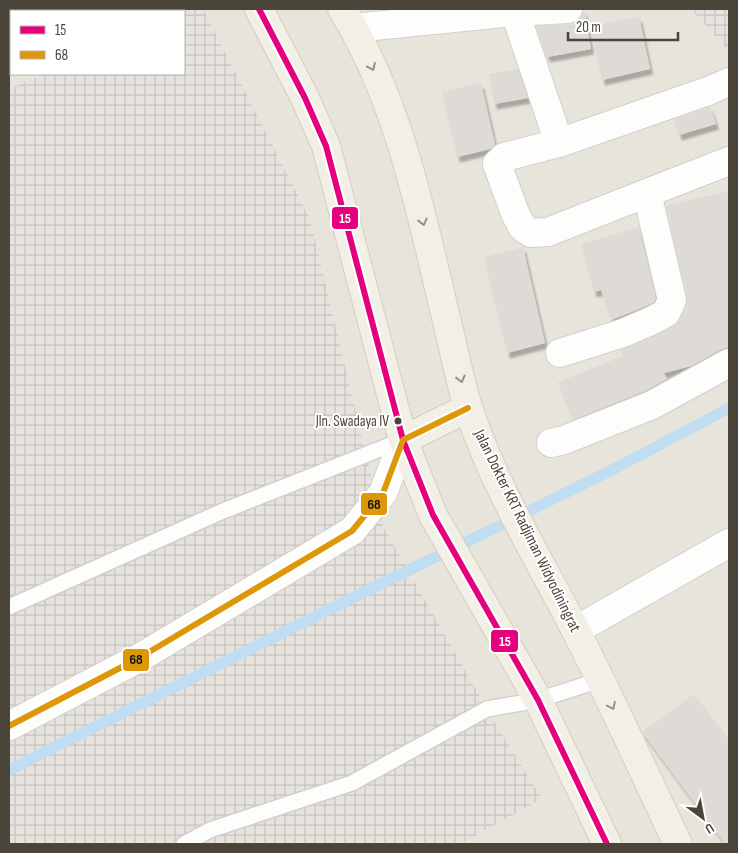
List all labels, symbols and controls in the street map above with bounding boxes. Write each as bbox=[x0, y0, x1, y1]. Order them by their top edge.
legend bbox=[10, 10, 185, 75]
scale bar bbox=[568, 10, 678, 42]
text: 20 m bbox=[576, 18, 601, 37]
text: 15 bbox=[55, 21, 66, 40]
text: 68 bbox=[55, 46, 68, 65]
one-way arrow bbox=[366, 62, 376, 71]
line badge: 15 bbox=[331, 206, 359, 230]
text: 15 bbox=[339, 210, 351, 227]
one-way arrow bbox=[417, 217, 428, 226]
one-way arrow bbox=[455, 375, 466, 384]
place label: Jln. Swadaya IV bbox=[315, 412, 389, 431]
marker: Jln. Swadaya IV bbox=[393, 416, 403, 426]
street label: Jalan Dokter KRT Radjiman Widyodiningrat bbox=[469, 426, 584, 635]
line badge: 68 bbox=[360, 492, 388, 516]
text: 68 bbox=[367, 496, 381, 513]
line badge: 15 bbox=[490, 629, 519, 653]
text: 15 bbox=[499, 633, 511, 650]
line badge: 68 bbox=[122, 648, 150, 672]
text: 68 bbox=[129, 651, 143, 668]
one-way arrow bbox=[606, 700, 616, 709]
north arrow bbox=[678, 793, 728, 843]
text: U bbox=[702, 819, 717, 838]

